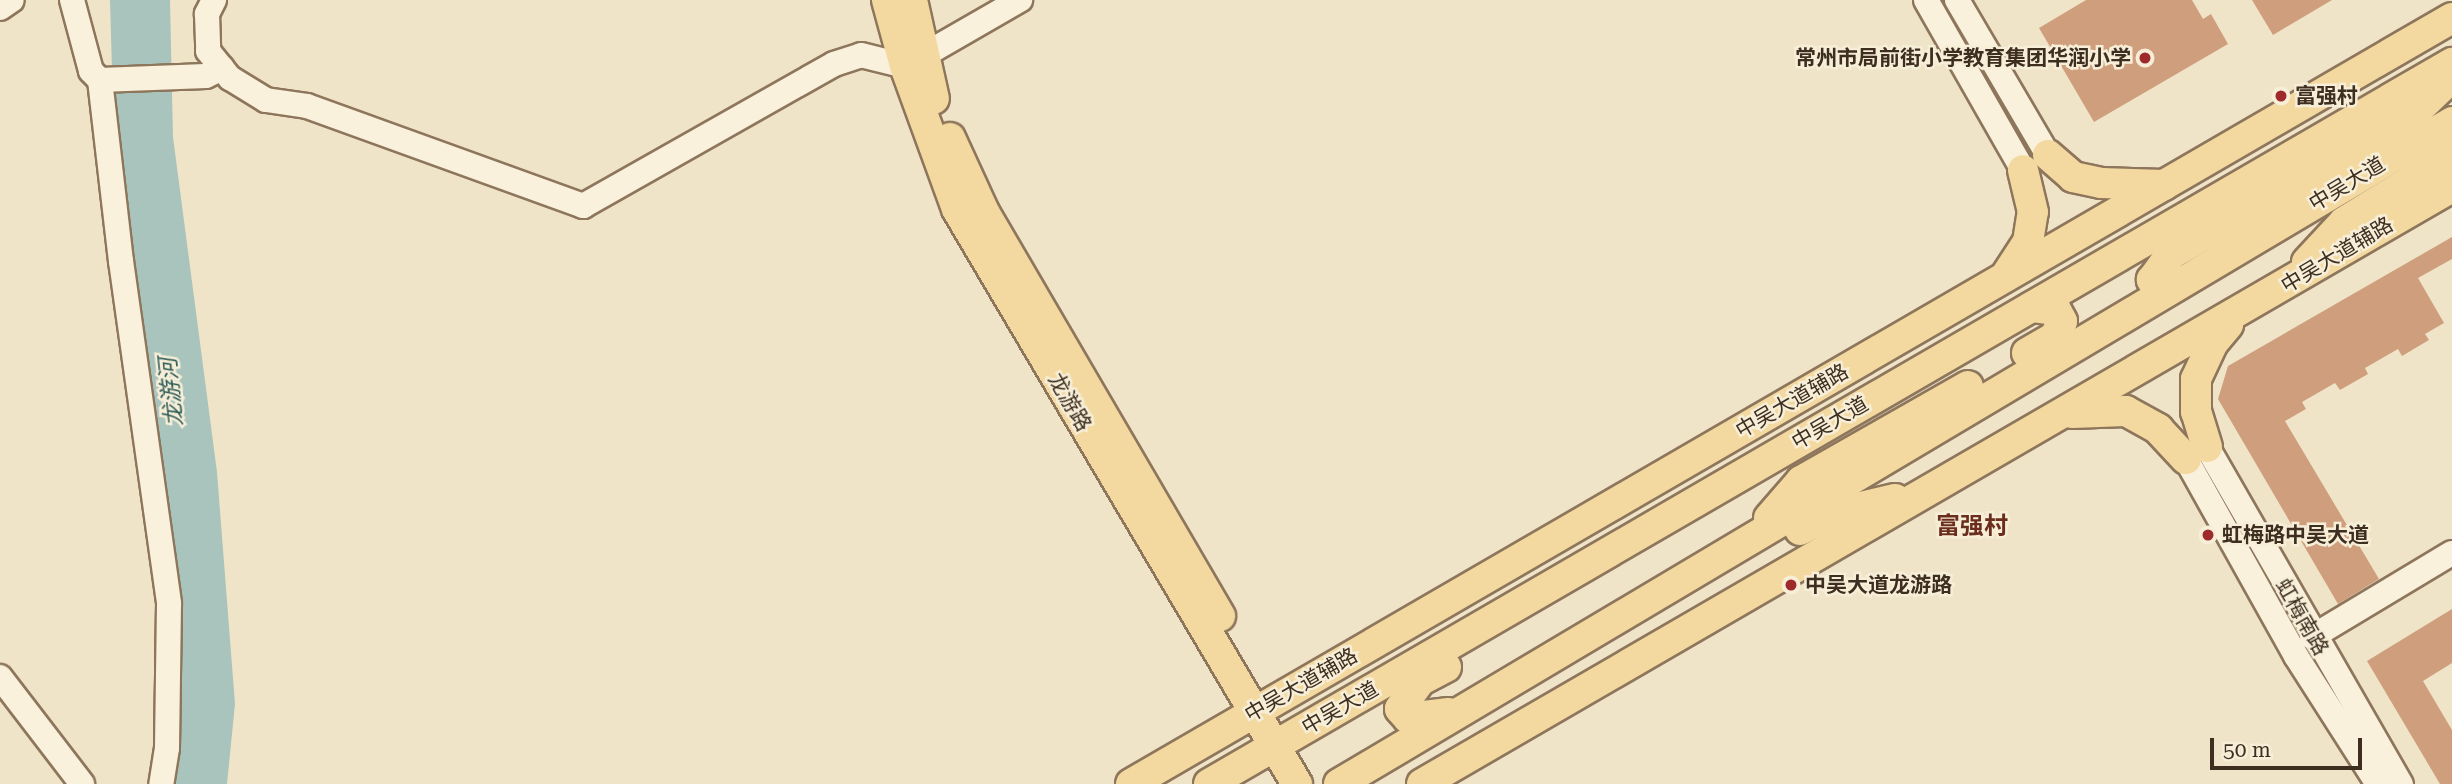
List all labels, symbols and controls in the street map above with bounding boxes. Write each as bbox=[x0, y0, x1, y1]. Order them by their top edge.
place label: 常州市局前街小学教育集团华润小学 bbox=[1795, 45, 2131, 71]
marker: 常州市局前街小学教育集团华润小学 bbox=[2137, 50, 2153, 66]
place label: 富强村 bbox=[2295, 83, 2358, 109]
marker: 富强村 bbox=[2273, 88, 2289, 104]
street label: 中吴大道 bbox=[2305, 152, 2389, 216]
street label: 中吴大道辅路 bbox=[2277, 212, 2397, 298]
water label: 龙游河 bbox=[155, 356, 189, 428]
street label: 中吴大道辅路 bbox=[1731, 359, 1853, 443]
street label: 龙游路 bbox=[1043, 368, 1097, 436]
street label: 中吴大道 bbox=[1787, 391, 1873, 455]
district label: 富强村 bbox=[1936, 513, 2008, 541]
place label: 虹梅路中吴大道 bbox=[2222, 522, 2369, 548]
marker: 虹梅路中吴大道 bbox=[2200, 527, 2216, 543]
place label: 中吴大道龙游路 bbox=[1805, 572, 1952, 598]
street label: 虹梅南路 bbox=[2270, 574, 2334, 660]
marker: 中吴大道龙游路 bbox=[1783, 577, 1799, 593]
street label: 中吴大道辅路 bbox=[1240, 643, 1362, 727]
street label: 中吴大道 bbox=[1297, 676, 1383, 740]
scale bar bbox=[2214, 724, 2366, 768]
text: 50 m bbox=[2223, 738, 2271, 762]

